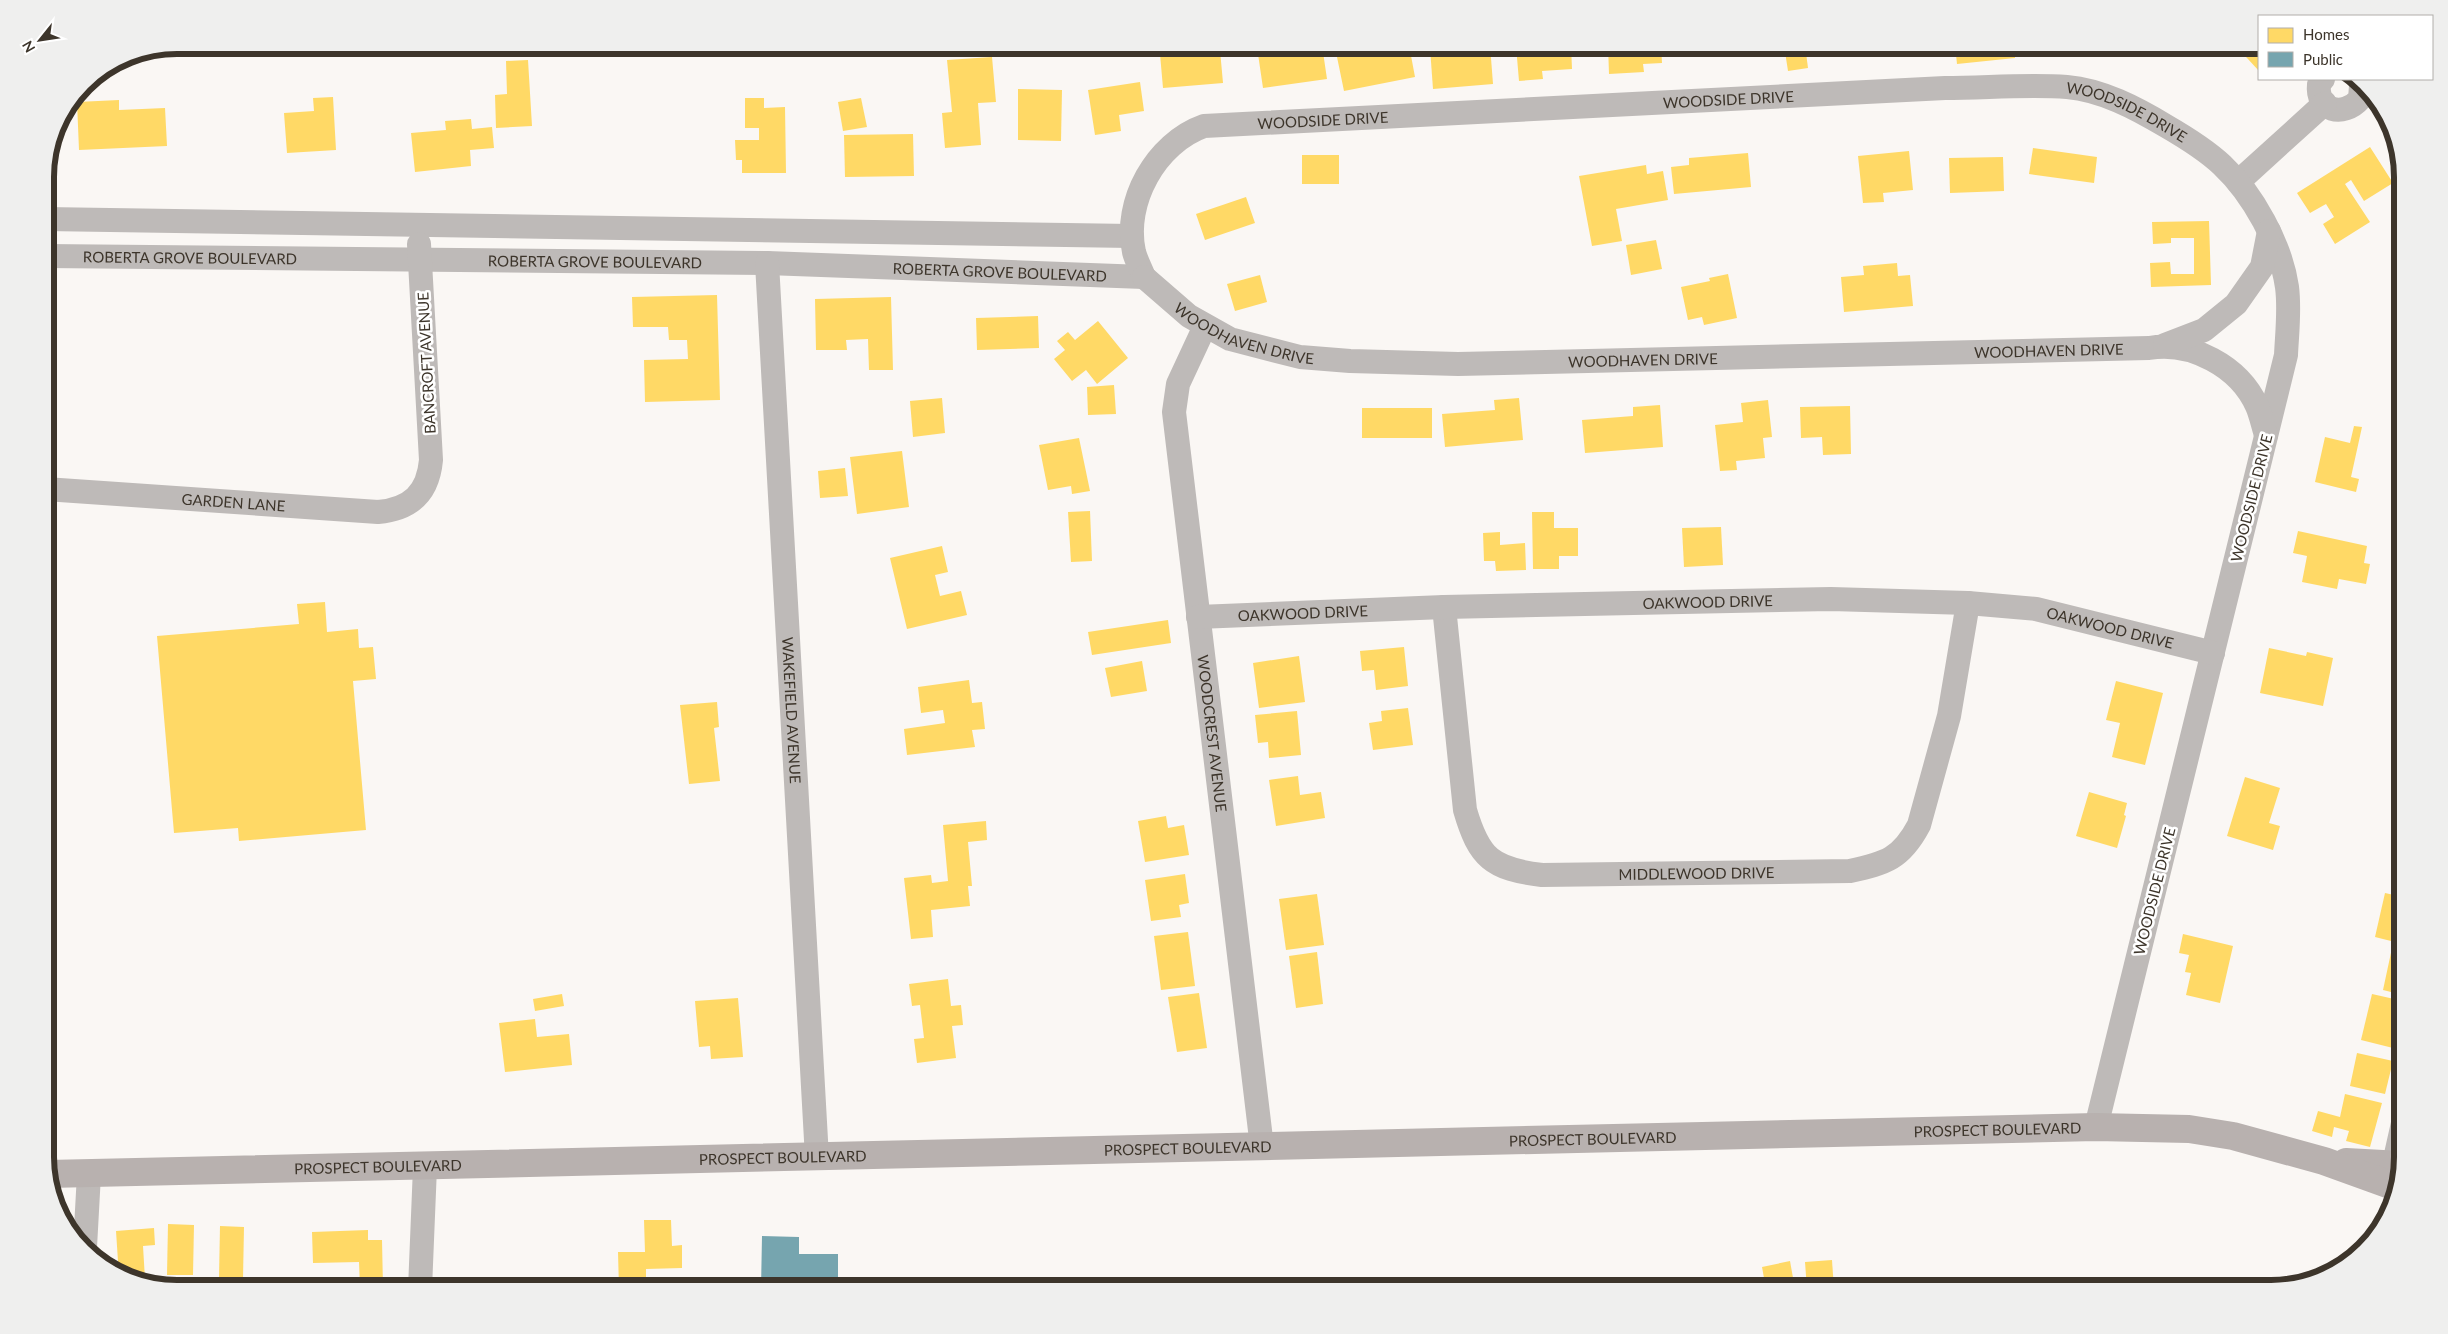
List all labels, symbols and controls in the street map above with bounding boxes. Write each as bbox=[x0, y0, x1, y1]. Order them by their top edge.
north arrow bbox=[15, 15, 65, 65]
legend bbox=[2258, 15, 2433, 80]
text: Homes bbox=[2303, 25, 2349, 43]
text: N bbox=[18, 38, 38, 56]
text: Public bbox=[2303, 50, 2343, 68]
street label: WOODSIDE DRIVE bbox=[2065, 78, 2190, 145]
street label: WOODSIDE DRIVE bbox=[1662, 87, 1794, 111]
street label: WOODSIDE DRIVE bbox=[1257, 108, 1389, 132]
street label: ROBERTA GROVE BOULEVARD bbox=[83, 247, 297, 267]
street label: ROBERTA GROVE BOULEVARD bbox=[488, 251, 702, 271]
street label: ROBERTA GROVE BOULEVARD bbox=[892, 259, 1107, 285]
street label: BANCROFT AVENUE bbox=[413, 292, 439, 434]
street label: WOODHAVEN DRIVE bbox=[1171, 298, 1315, 367]
street label: WOODHAVEN DRIVE bbox=[1974, 340, 2124, 361]
street label: WOODHAVEN DRIVE bbox=[1568, 349, 1718, 370]
street label: WOODSIDE DRIVE bbox=[2226, 432, 2276, 564]
street label: GARDEN LANE bbox=[181, 489, 286, 515]
street label: OAKWOOD DRIVE bbox=[1642, 591, 1773, 612]
street label: OAKWOOD DRIVE bbox=[1237, 601, 1368, 624]
street label: OAKWOOD DRIVE bbox=[2045, 603, 2176, 652]
street label: WAKEFIELD AVENUE bbox=[779, 636, 805, 784]
street label: WOODCREST AVENUE bbox=[1194, 654, 1231, 813]
street label: WOODSIDE DRIVE bbox=[2129, 825, 2179, 957]
street label: MIDDLEWOOD DRIVE bbox=[1618, 863, 1775, 883]
street label: PROSPECT BOULEVARD bbox=[1913, 1118, 2082, 1140]
street label: PROSPECT BOULEVARD bbox=[1509, 1128, 1677, 1149]
street label: PROSPECT BOULEVARD bbox=[1104, 1137, 1272, 1159]
street label: PROSPECT BOULEVARD bbox=[699, 1146, 867, 1168]
street label: PROSPECT BOULEVARD bbox=[294, 1156, 462, 1177]

